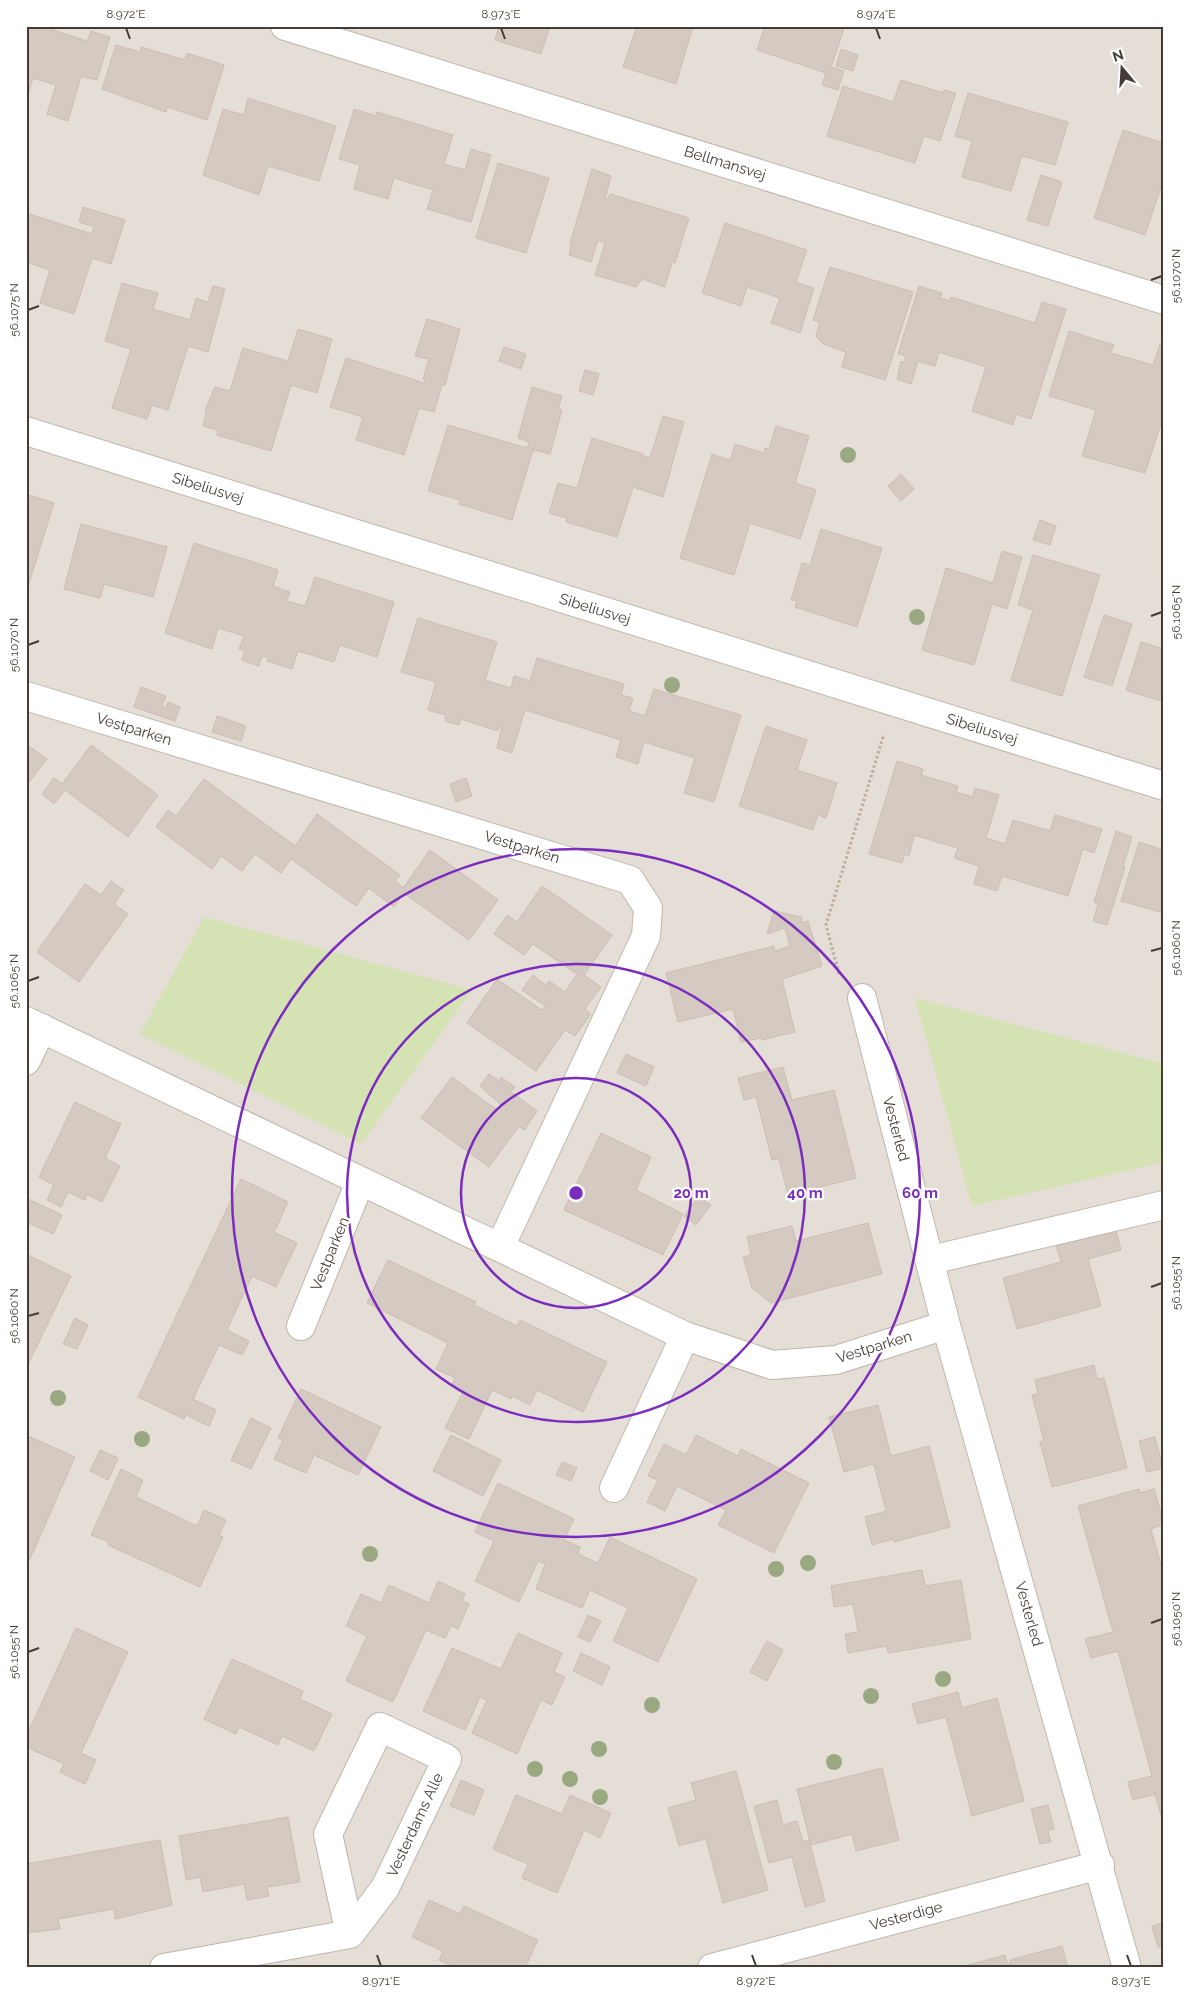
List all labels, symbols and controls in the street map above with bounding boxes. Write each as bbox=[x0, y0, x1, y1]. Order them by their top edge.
text: 8.972°E bbox=[106, 7, 146, 21]
text: 8.973°E bbox=[481, 7, 521, 21]
text: 8.974°E bbox=[856, 7, 896, 21]
north arrow bbox=[1098, 42, 1148, 92]
text: N bbox=[1110, 46, 1126, 65]
street label: Bellmansvej bbox=[682, 142, 768, 184]
text: 56.1070°N bbox=[1169, 249, 1183, 303]
text: 56.1075°N bbox=[7, 283, 21, 337]
street label: Sibeliusvej bbox=[170, 469, 246, 507]
text: 56.1065°N bbox=[1169, 585, 1183, 639]
street label: Sibeliusvej bbox=[557, 590, 633, 628]
text: 56.1070°N bbox=[7, 618, 21, 672]
street label: Vestparken bbox=[94, 709, 174, 749]
street label: Sibeliusvej bbox=[944, 710, 1020, 748]
street label: Vestparken bbox=[482, 827, 562, 867]
text: 56.1060°N bbox=[1169, 920, 1183, 976]
text: 56.1065°N bbox=[7, 954, 21, 1008]
street label: Vesterled bbox=[879, 1095, 913, 1163]
centre of rings bbox=[567, 1184, 585, 1202]
text: 20 m bbox=[673, 1184, 709, 1202]
text: 40 m bbox=[787, 1184, 823, 1202]
text: 60 m bbox=[902, 1184, 938, 1202]
street label: Vestparken bbox=[307, 1214, 353, 1294]
text: 56.1055°N bbox=[1169, 1256, 1183, 1310]
text: 56.1060°N bbox=[7, 1288, 21, 1344]
street label: Vestparken bbox=[834, 1327, 914, 1367]
street label: Vesterled bbox=[1011, 1580, 1047, 1648]
text: 56.1050°N bbox=[1169, 1592, 1183, 1646]
text: 56.1055°N bbox=[7, 1625, 21, 1679]
street label: Vesterdams Alle bbox=[383, 1770, 447, 1880]
street label: Vesterdige bbox=[868, 1898, 945, 1934]
text: 8.971°E bbox=[362, 1974, 400, 1988]
text: 8.972°E bbox=[736, 1974, 776, 1988]
text: 8.973°E bbox=[1111, 1974, 1151, 1988]

